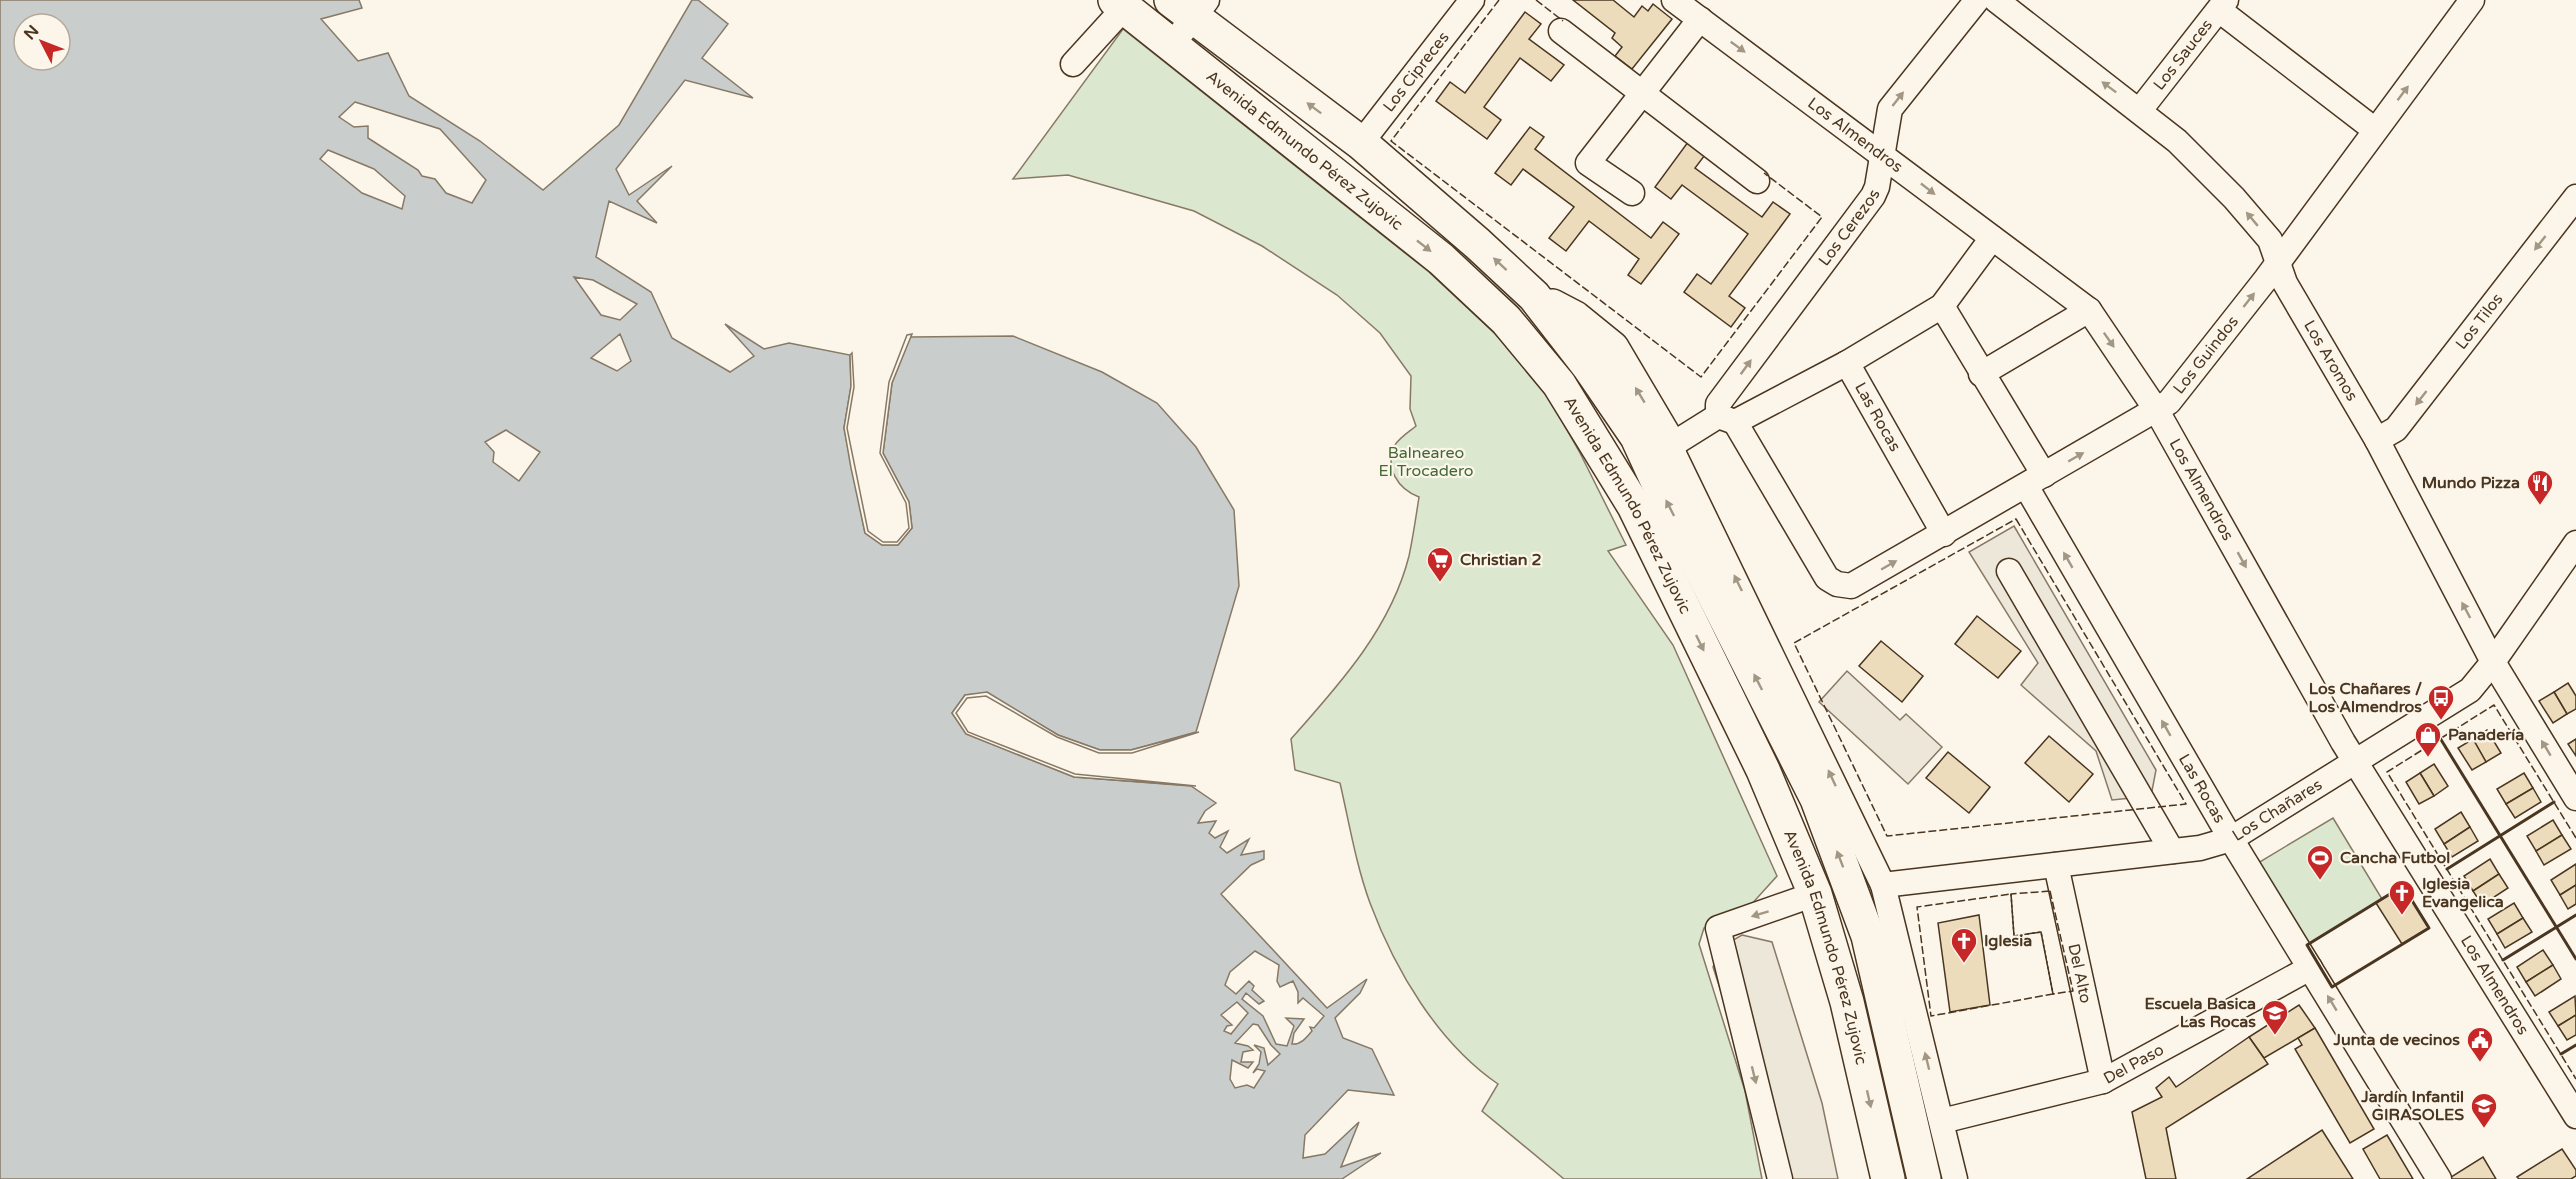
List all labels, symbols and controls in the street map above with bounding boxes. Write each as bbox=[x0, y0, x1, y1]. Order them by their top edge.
north arrow bbox=[12, 12, 72, 72]
street label: Los Sauces bbox=[2149, 15, 2217, 94]
text: N bbox=[20, 21, 43, 44]
street label: Los Cipreces bbox=[1379, 28, 1454, 116]
one-way arrow bbox=[1731, 41, 1746, 53]
street label: Avenida Edmundo Pérez Zujovic bbox=[1202, 66, 1407, 235]
one-way arrow bbox=[2102, 81, 2117, 93]
one-way arrow bbox=[2396, 86, 2408, 101]
one-way arrow bbox=[1891, 92, 1904, 107]
street label: Los Almendros bbox=[1804, 93, 1907, 177]
one-way arrow bbox=[1307, 102, 1323, 114]
one-way arrow bbox=[1921, 182, 1936, 194]
street label: Los Cerezos bbox=[1814, 186, 1885, 270]
one-way arrow bbox=[2245, 211, 2258, 227]
one-way arrow bbox=[2535, 236, 2547, 251]
one-way arrow bbox=[1416, 239, 1432, 252]
one-way arrow bbox=[1493, 258, 1508, 271]
street label: Los Tilos bbox=[2451, 289, 2507, 354]
one-way arrow bbox=[2243, 293, 2255, 308]
street label: Los Guindos bbox=[2169, 312, 2243, 398]
street label: Los Aromos bbox=[2299, 317, 2362, 405]
one-way arrow bbox=[2103, 331, 2115, 347]
one-way arrow bbox=[1740, 359, 1753, 375]
street label: Las Rocas bbox=[1850, 379, 1905, 455]
one-way arrow bbox=[1635, 386, 1645, 403]
one-way arrow bbox=[2415, 389, 2427, 405]
street label: Avenida Edmundo Pérez Zujovic bbox=[1559, 393, 1695, 617]
street label: Los Almendros bbox=[2165, 435, 2238, 544]
park label: Balneareo El Trocadero bbox=[1378, 443, 1474, 481]
one-way arrow bbox=[2068, 452, 2085, 462]
restaurant icon: Mundo Pizza bbox=[2525, 468, 2555, 506]
place label: Mundo Pizza bbox=[2422, 473, 2520, 493]
one-way arrow bbox=[1665, 500, 1675, 517]
supermarket icon: Christian 2 bbox=[1425, 545, 1455, 583]
place label: Christian 2 bbox=[1460, 550, 1542, 570]
one-way arrow bbox=[2063, 552, 2074, 568]
one-way arrow bbox=[2237, 552, 2247, 569]
one-way arrow bbox=[1881, 559, 1897, 570]
one-way arrow bbox=[1733, 575, 1742, 592]
one-way arrow bbox=[2461, 601, 2471, 618]
one-way arrow bbox=[1696, 634, 1705, 651]
one-way arrow bbox=[1753, 674, 1763, 691]
place label: Los Chañares / Los Almendros bbox=[2309, 679, 2422, 717]
bus stop icon: Los Chañares / Los Almendros bbox=[2426, 683, 2456, 721]
one-way arrow bbox=[2161, 720, 2172, 736]
shop icon: Panadería bbox=[2413, 720, 2443, 758]
place label: Panadería bbox=[2448, 725, 2524, 745]
one-way arrow bbox=[2541, 740, 2552, 756]
street label: Las Rocas bbox=[2174, 751, 2230, 827]
one-way arrow bbox=[1827, 769, 1836, 786]
street label: Los Chañares bbox=[2229, 775, 2326, 846]
street label: Avenida Edmundo Pérez Zujovic bbox=[1779, 827, 1871, 1067]
sports icon: Cancha Futbol bbox=[2305, 843, 2335, 881]
place label: Cancha Futbol bbox=[2340, 848, 2450, 868]
one-way arrow bbox=[1835, 850, 1844, 868]
place label: Iglesia Evangelica bbox=[2422, 874, 2504, 912]
church icon: Iglesia Evangelica bbox=[2387, 878, 2417, 916]
one-way arrow bbox=[1751, 910, 1769, 919]
church icon: Iglesia bbox=[1949, 926, 1979, 964]
place label: Iglesia bbox=[1984, 931, 2032, 951]
street label: Los Almendros bbox=[2456, 932, 2533, 1039]
street label: Del Alto bbox=[2063, 942, 2096, 1005]
place label: Escuela Basica Las Rocas bbox=[2144, 994, 2256, 1032]
one-way arrow bbox=[2326, 995, 2337, 1011]
school or university icon: Escuela Basica Las Rocas bbox=[2260, 998, 2290, 1036]
public building icon: Junta de vecinos bbox=[2465, 1025, 2495, 1063]
place label: Junta de vecinos bbox=[2333, 1030, 2460, 1050]
street label: Del Paso bbox=[2100, 1040, 2167, 1089]
one-way arrow bbox=[1922, 1051, 1932, 1070]
one-way arrow bbox=[1750, 1066, 1760, 1084]
place label: Jardín Infantil GIRASOLES bbox=[2360, 1087, 2464, 1125]
one-way arrow bbox=[1865, 1090, 1875, 1109]
school or university icon: Jardín Infantil GIRASOLES bbox=[2469, 1091, 2499, 1129]

